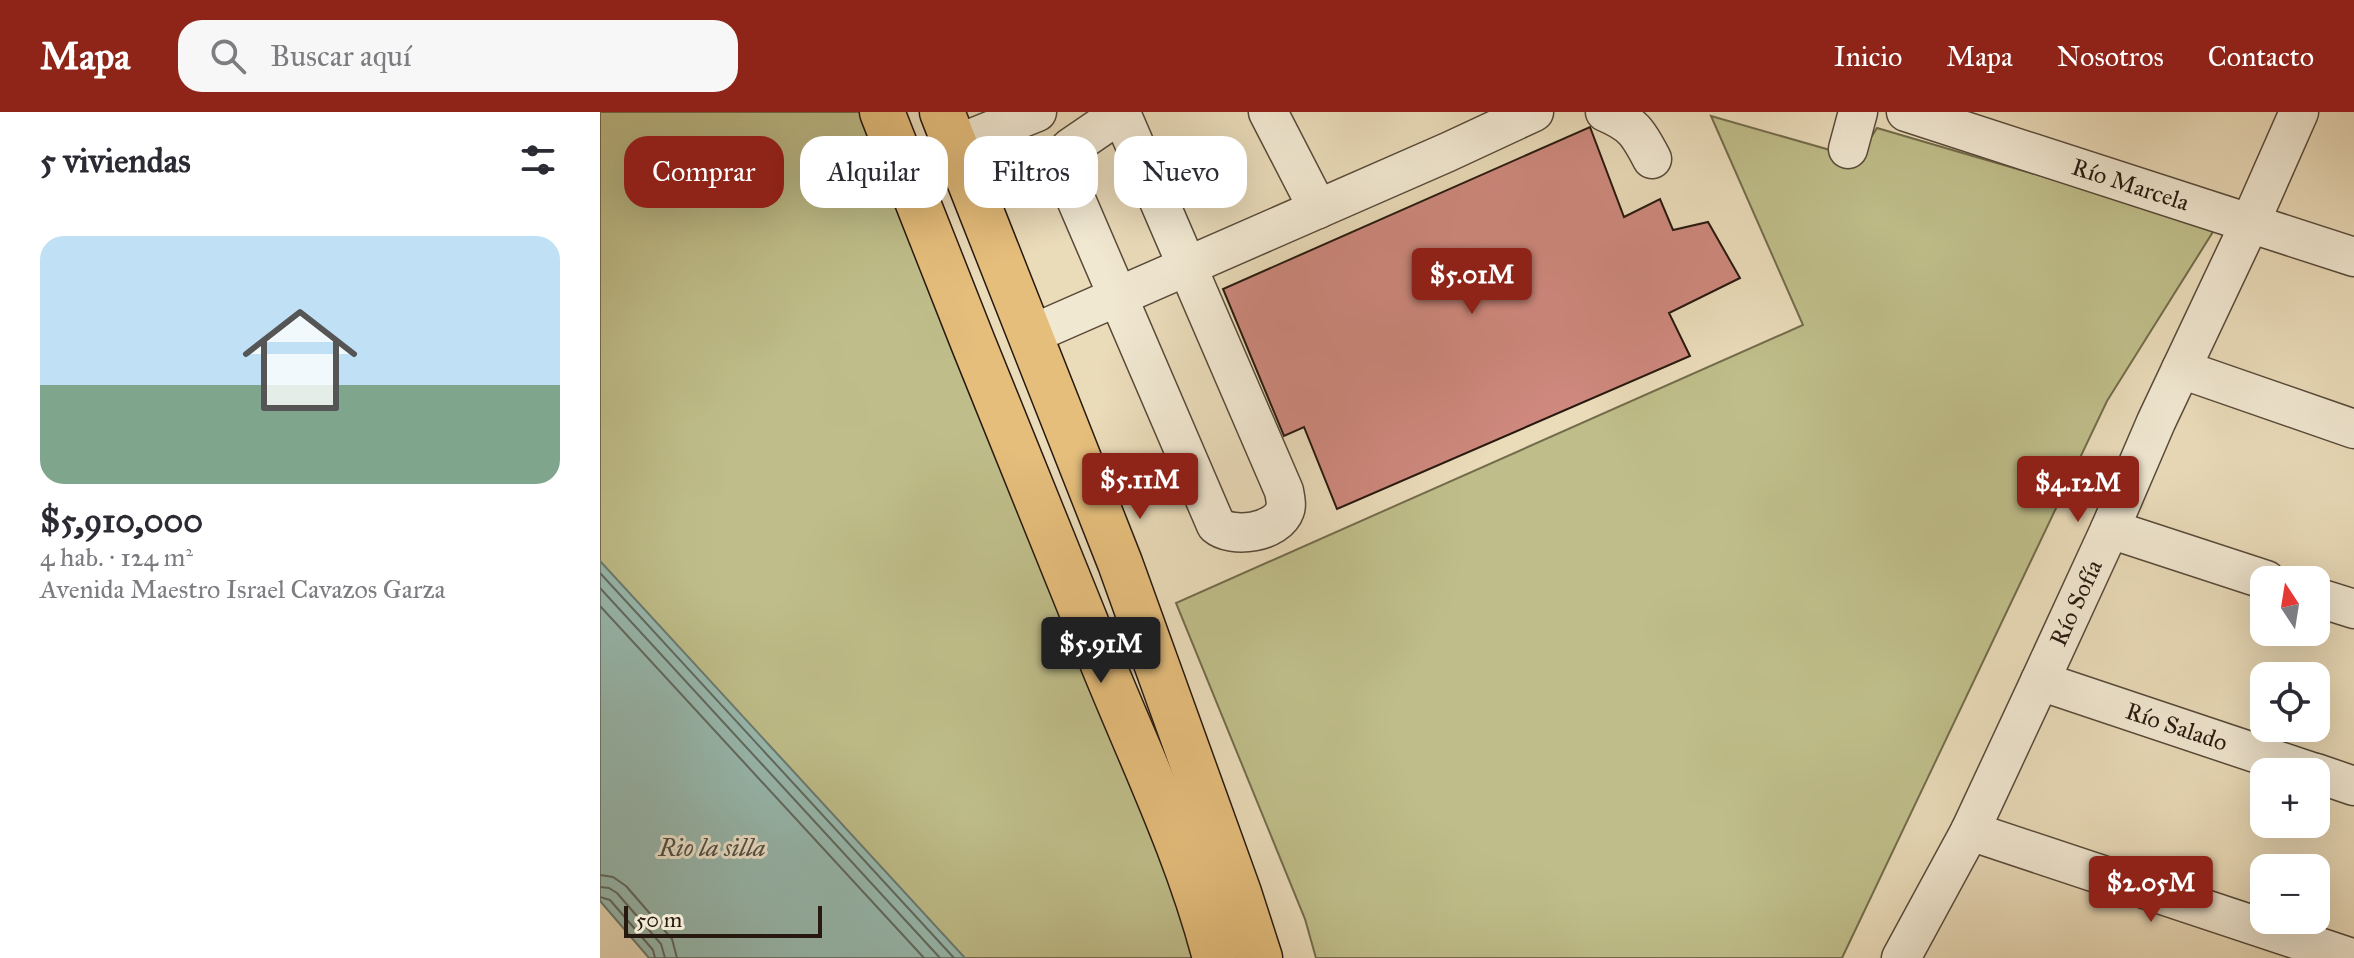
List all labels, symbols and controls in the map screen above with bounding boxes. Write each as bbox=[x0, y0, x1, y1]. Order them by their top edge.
search box bbox=[178, 20, 738, 92]
text: Mapa bbox=[40, 33, 130, 79]
icon: search bbox=[206, 34, 250, 78]
text: Buscar aquí bbox=[270, 38, 411, 74]
text: Inicio bbox=[1834, 39, 1902, 74]
text: Mapa bbox=[1946, 39, 2013, 74]
text: Nosotros bbox=[2057, 39, 2164, 74]
text: Contacto bbox=[2208, 39, 2314, 74]
chip: Comprar bbox=[624, 136, 784, 208]
chip: Alquilar bbox=[800, 136, 948, 208]
chip: Filtros bbox=[964, 136, 1098, 208]
chip: Nuevo bbox=[1114, 136, 1247, 208]
icon: filters bbox=[516, 138, 560, 182]
text: 5 viviendas bbox=[40, 140, 191, 181]
street label: Río Marcela bbox=[2068, 152, 2194, 218]
pin: $5.01M bbox=[1407, 248, 1537, 316]
text: $5.01M bbox=[1430, 258, 1514, 290]
icon: home bbox=[228, 288, 372, 432]
pin: $5.11M bbox=[1075, 453, 1205, 521]
pin: $4.12M bbox=[2013, 456, 2143, 524]
text: $5.11M bbox=[1100, 463, 1180, 495]
text: $4.12M bbox=[2035, 466, 2121, 498]
text: $5,910,000 bbox=[40, 500, 203, 541]
text: 4 hab. · 124 m² bbox=[40, 541, 193, 573]
street label: Río Sofía bbox=[2043, 554, 2109, 651]
north arrow bbox=[2250, 566, 2330, 646]
map controls bbox=[2250, 566, 2330, 934]
text: Avenida Maestro Israel Cavazos Garza bbox=[40, 573, 446, 605]
pin: $5.91M bbox=[1036, 617, 1166, 685]
text: $5.91M bbox=[1059, 627, 1143, 659]
button: locate bbox=[2250, 662, 2330, 742]
street label: Río Salado bbox=[2122, 696, 2231, 758]
button: + bbox=[2250, 758, 2330, 838]
water label: Rio la silla bbox=[657, 831, 766, 863]
button: − bbox=[2250, 854, 2330, 934]
pin: $2.05M bbox=[2086, 856, 2216, 924]
text: $2.05M bbox=[2107, 866, 2195, 898]
scale bar bbox=[624, 902, 822, 938]
text: 50 m bbox=[636, 906, 682, 933]

